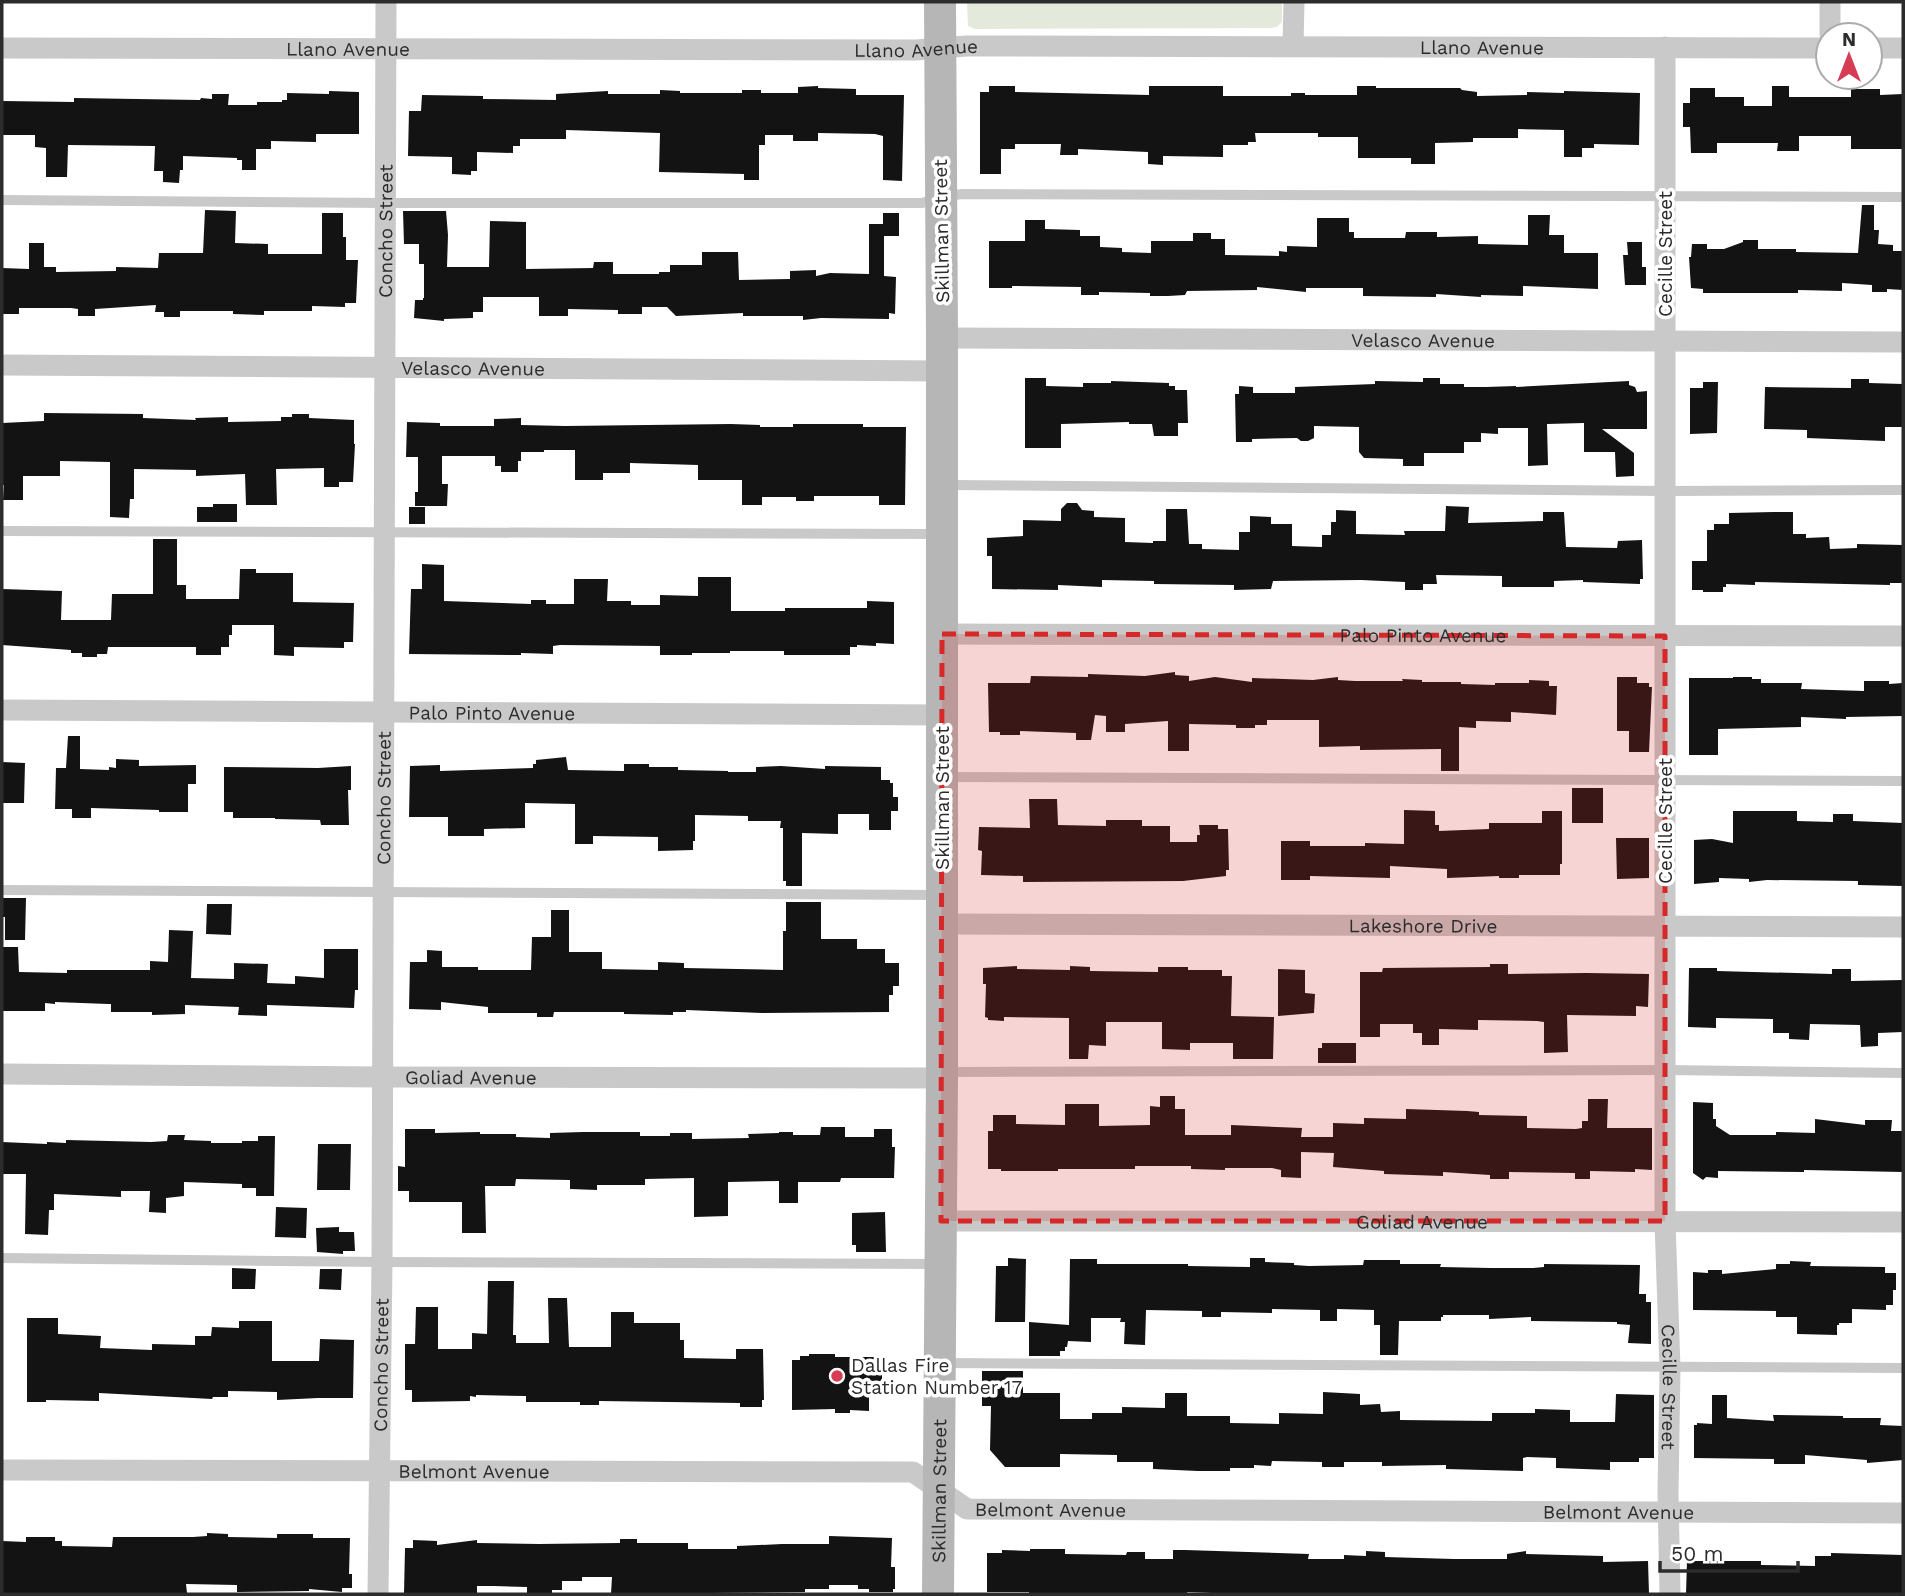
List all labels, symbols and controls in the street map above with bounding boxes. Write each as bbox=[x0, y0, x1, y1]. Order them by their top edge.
north arrow bbox=[1814, 21, 1884, 91]
text: N bbox=[1842, 28, 1856, 51]
street label: Llano Avenue bbox=[854, 35, 978, 62]
street label: Llano Avenue bbox=[1420, 36, 1544, 59]
street label: Llano Avenue bbox=[286, 38, 410, 61]
street label: Skillman Street bbox=[929, 159, 954, 303]
street label: Concho Street bbox=[374, 164, 397, 298]
street label: Cecille Street bbox=[1654, 191, 1677, 317]
street label: Velasco Avenue bbox=[1351, 329, 1495, 352]
street label: Velasco Avenue bbox=[401, 357, 545, 380]
street label: Palo Pinto Avenue bbox=[1340, 624, 1506, 647]
street label: Palo Pinto Avenue bbox=[409, 701, 575, 725]
street label: Skillman Street bbox=[931, 726, 954, 870]
street label: Concho Street bbox=[372, 731, 396, 865]
street label: Cecille Street bbox=[1654, 758, 1677, 884]
street label: Lakeshore Drive bbox=[1348, 914, 1498, 938]
street label: Goliad Avenue bbox=[405, 1066, 537, 1089]
street label: Goliad Avenue bbox=[1356, 1210, 1488, 1234]
street label: Concho Street bbox=[369, 1298, 394, 1432]
street label: Cecille Street bbox=[1657, 1324, 1681, 1450]
place label: Dallas Fire Station Number 17 bbox=[851, 1354, 1022, 1399]
marker: Dallas Fire Station Number 17 bbox=[829, 1368, 845, 1384]
street label: Skillman Street bbox=[927, 1419, 951, 1563]
street label: Belmont Avenue bbox=[398, 1460, 550, 1483]
street label: Belmont Avenue bbox=[975, 1498, 1126, 1522]
street label: Belmont Avenue bbox=[1543, 1500, 1694, 1524]
scale bar bbox=[1660, 1530, 1798, 1574]
text: 50 m bbox=[1671, 1541, 1723, 1566]

